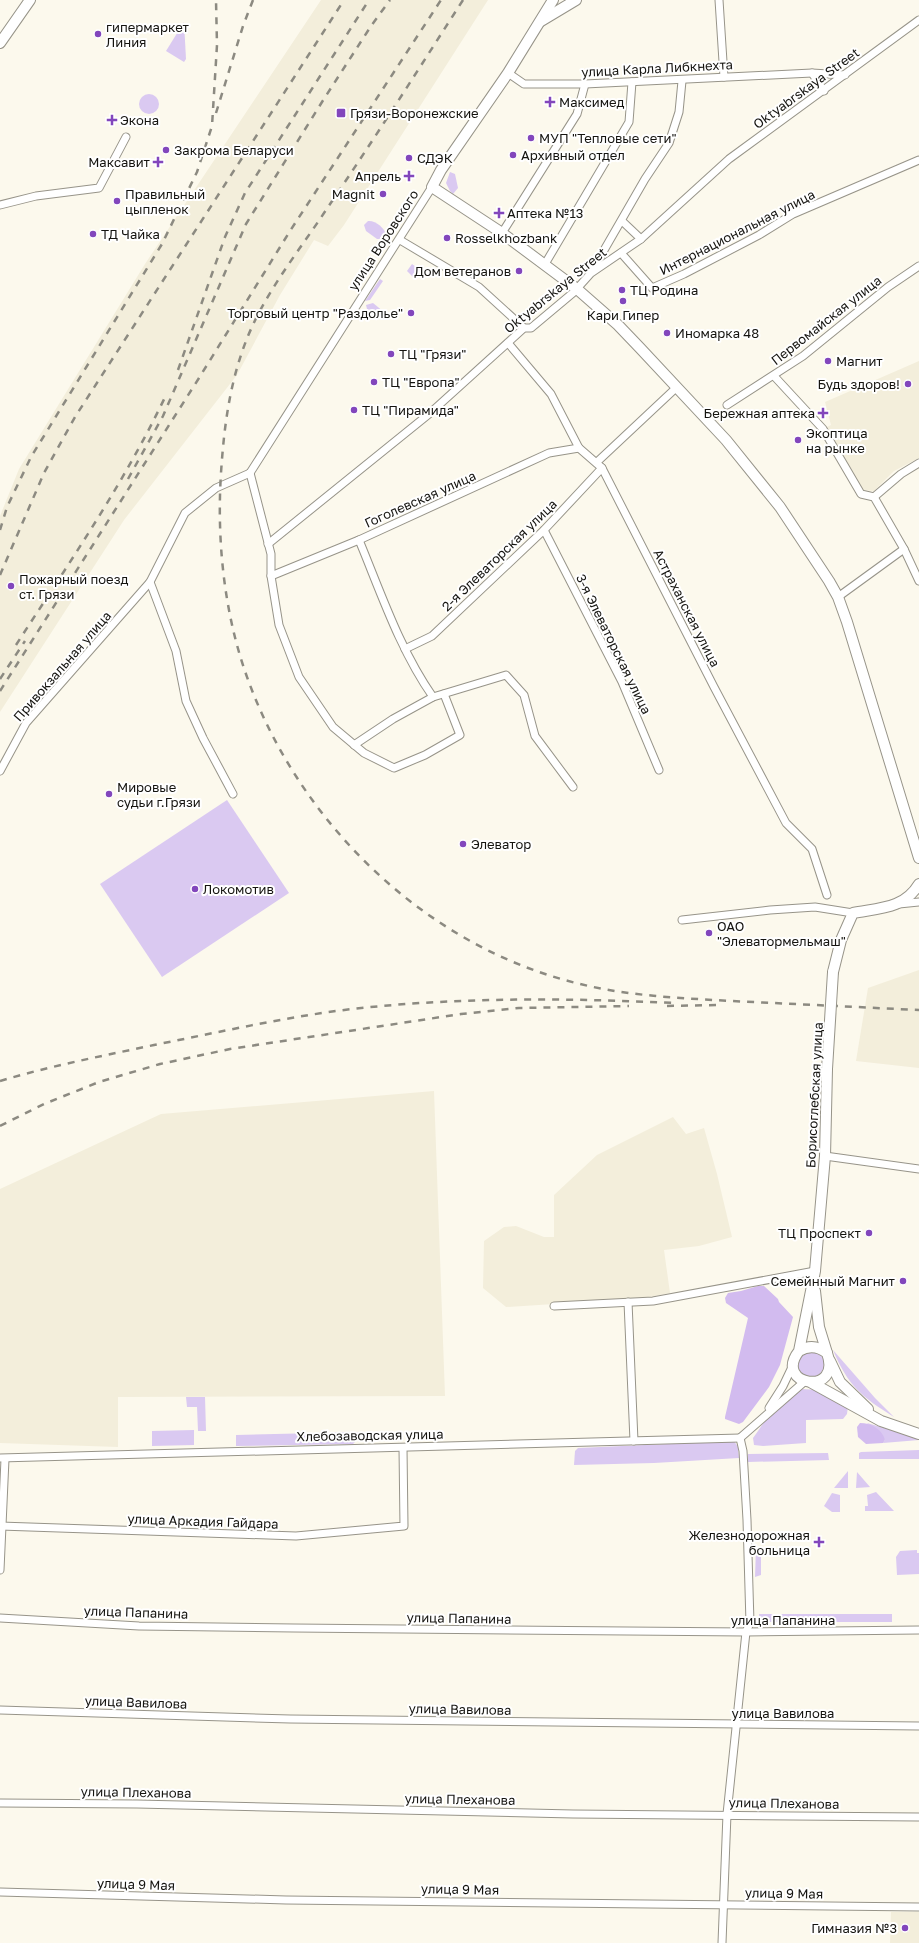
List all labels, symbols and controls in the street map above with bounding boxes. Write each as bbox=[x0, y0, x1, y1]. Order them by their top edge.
place label: гипермаркет Линия bbox=[106, 19, 190, 50]
marker: гипермаркет Линия bbox=[93, 29, 103, 39]
street label: Oktyabrskaya Street bbox=[750, 44, 862, 132]
street label: улица Карла Либкнехта bbox=[581, 56, 733, 80]
place label: Максимед bbox=[559, 94, 625, 110]
marker: Максимед bbox=[544, 96, 556, 108]
place label: Грязи-Воронежские bbox=[350, 105, 479, 121]
marker: Грязи-Воронежские bbox=[335, 107, 347, 119]
place label: Экона bbox=[120, 112, 159, 128]
marker: Экона bbox=[107, 115, 117, 125]
place label: МУП "Тепловые сети" bbox=[539, 130, 676, 146]
marker: МУП "Тепловые сети" bbox=[526, 133, 536, 143]
place label: Закрома Беларуси bbox=[174, 142, 294, 158]
marker: Закрома Беларуси bbox=[161, 145, 171, 155]
place label: Архивный отдел bbox=[521, 147, 625, 163]
place label: СДЭК bbox=[417, 150, 453, 166]
marker: Архивный отдел bbox=[508, 150, 518, 160]
marker: СДЭК bbox=[404, 153, 414, 163]
place label: Максавит bbox=[88, 154, 151, 170]
marker: Максавит bbox=[153, 157, 163, 167]
place label: Апрель bbox=[355, 168, 401, 184]
marker: Апрель bbox=[404, 171, 414, 181]
place label: Правильный цыпленок bbox=[125, 186, 205, 217]
place label: Magnit bbox=[332, 186, 375, 202]
street label: Интернациональная улица bbox=[657, 186, 817, 278]
street label: улица Воровского bbox=[344, 187, 422, 293]
marker: Magnit bbox=[378, 189, 388, 199]
marker: Правильный цыпленок bbox=[112, 196, 122, 206]
place label: Аптека №13 bbox=[507, 205, 583, 221]
marker: Аптека №13 bbox=[494, 208, 504, 218]
place label: ТД Чайка bbox=[101, 226, 160, 242]
marker: ТД Чайка bbox=[88, 229, 98, 239]
place label: Rosselkhozbank bbox=[455, 230, 558, 246]
marker: Rosselkhozbank bbox=[442, 233, 452, 243]
street label: Oktyabrskaya Street bbox=[501, 244, 609, 336]
place label: Дом ветеранов bbox=[414, 263, 511, 279]
marker: Дом ветеранов bbox=[514, 266, 524, 276]
street label: Первомайская улица bbox=[768, 272, 884, 368]
place label: ТЦ Родина bbox=[630, 282, 698, 298]
marker: ТЦ Родина bbox=[617, 285, 627, 295]
marker: Кари Гипер bbox=[618, 296, 628, 306]
place label: Торговый центр "Раздолье" bbox=[227, 305, 403, 321]
place label: Кари Гипер bbox=[587, 307, 659, 323]
marker: Торговый центр "Раздолье" bbox=[406, 308, 416, 318]
place label: Иномарка 48 bbox=[675, 325, 759, 341]
marker: Иномарка 48 bbox=[662, 328, 672, 338]
place label: ТЦ "Грязи" bbox=[399, 346, 466, 362]
marker: ТЦ "Грязи" bbox=[386, 349, 396, 359]
place label: Магнит bbox=[836, 353, 883, 369]
marker: Магнит bbox=[823, 356, 833, 366]
place label: ТЦ "Европа" bbox=[382, 374, 459, 390]
place label: Будь здоров! bbox=[817, 376, 900, 392]
marker: ТЦ "Европа" bbox=[369, 377, 379, 387]
marker: Будь здоров! bbox=[903, 379, 913, 389]
place label: ТЦ "Пирамида" bbox=[362, 402, 459, 418]
marker: ТЦ "Пирамида" bbox=[349, 405, 359, 415]
place label: Бережная аптека bbox=[704, 405, 815, 421]
marker: Бережная аптека bbox=[818, 408, 828, 418]
place label: Экоптица на рынке bbox=[806, 425, 868, 456]
marker: Экоптица на рынке bbox=[793, 435, 803, 445]
street label: Гоголевская улица bbox=[362, 467, 478, 531]
street label: 2-я Элеваторская улица bbox=[438, 496, 560, 614]
street label: Астраханская улица bbox=[650, 546, 724, 670]
place label: Пожарный поезд ст. Грязи bbox=[19, 571, 128, 602]
street label: 3-я Элеваторская улица bbox=[573, 571, 655, 717]
marker: Пожарный поезд ст. Грязи bbox=[6, 581, 16, 591]
street label: Привокзальная улица bbox=[10, 608, 114, 724]
place label: Мировые судьи г.Грязи bbox=[117, 779, 201, 810]
marker: Мировые судьи г.Грязи bbox=[104, 789, 114, 799]
place label: Элеватор bbox=[471, 836, 531, 852]
marker: Элеватор bbox=[458, 839, 468, 849]
place label: Локомотив bbox=[203, 881, 274, 897]
marker: Локомотив bbox=[190, 884, 200, 894]
place label: ОАО "Элеватормельмаш" bbox=[717, 918, 846, 949]
marker: ОАО "Элеватормельмаш" bbox=[704, 928, 714, 938]
street label: Борисоглебская улица bbox=[802, 1022, 826, 1168]
place label: ТЦ Проспект bbox=[778, 1225, 862, 1241]
marker: ТЦ Проспект bbox=[864, 1228, 874, 1238]
place label: Семейнный Магнит bbox=[771, 1273, 896, 1289]
marker: Семейнный Магнит bbox=[898, 1276, 908, 1286]
street label: Хлебозаводская улица bbox=[296, 1426, 444, 1444]
street label: улица Аркадия Гайдара bbox=[127, 1510, 279, 1532]
place label: Железнодорожная больница bbox=[689, 1527, 810, 1558]
marker: Железнодорожная больница bbox=[813, 1536, 825, 1548]
street label: улица Папанина bbox=[83, 1602, 189, 1622]
street label: улица Папанина bbox=[407, 1609, 511, 1627]
street label: улица Папанина bbox=[731, 1612, 835, 1628]
street label: улица Вавилова bbox=[84, 1692, 188, 1712]
street label: улица Вавилова bbox=[408, 1700, 512, 1718]
street label: улица Вавилова bbox=[732, 1705, 834, 1721]
street label: улица Плеханова bbox=[80, 1783, 192, 1801]
street label: улица Плеханова bbox=[404, 1790, 516, 1808]
street label: улица Плеханова bbox=[728, 1794, 840, 1812]
street label: улица 9 Мая bbox=[97, 1875, 175, 1893]
street label: улица 9 Мая bbox=[421, 1880, 499, 1898]
street label: улица 9 Мая bbox=[745, 1884, 823, 1902]
place label: Гимназия №3 bbox=[811, 1920, 897, 1936]
marker: Гимназия №3 bbox=[900, 1923, 910, 1933]

